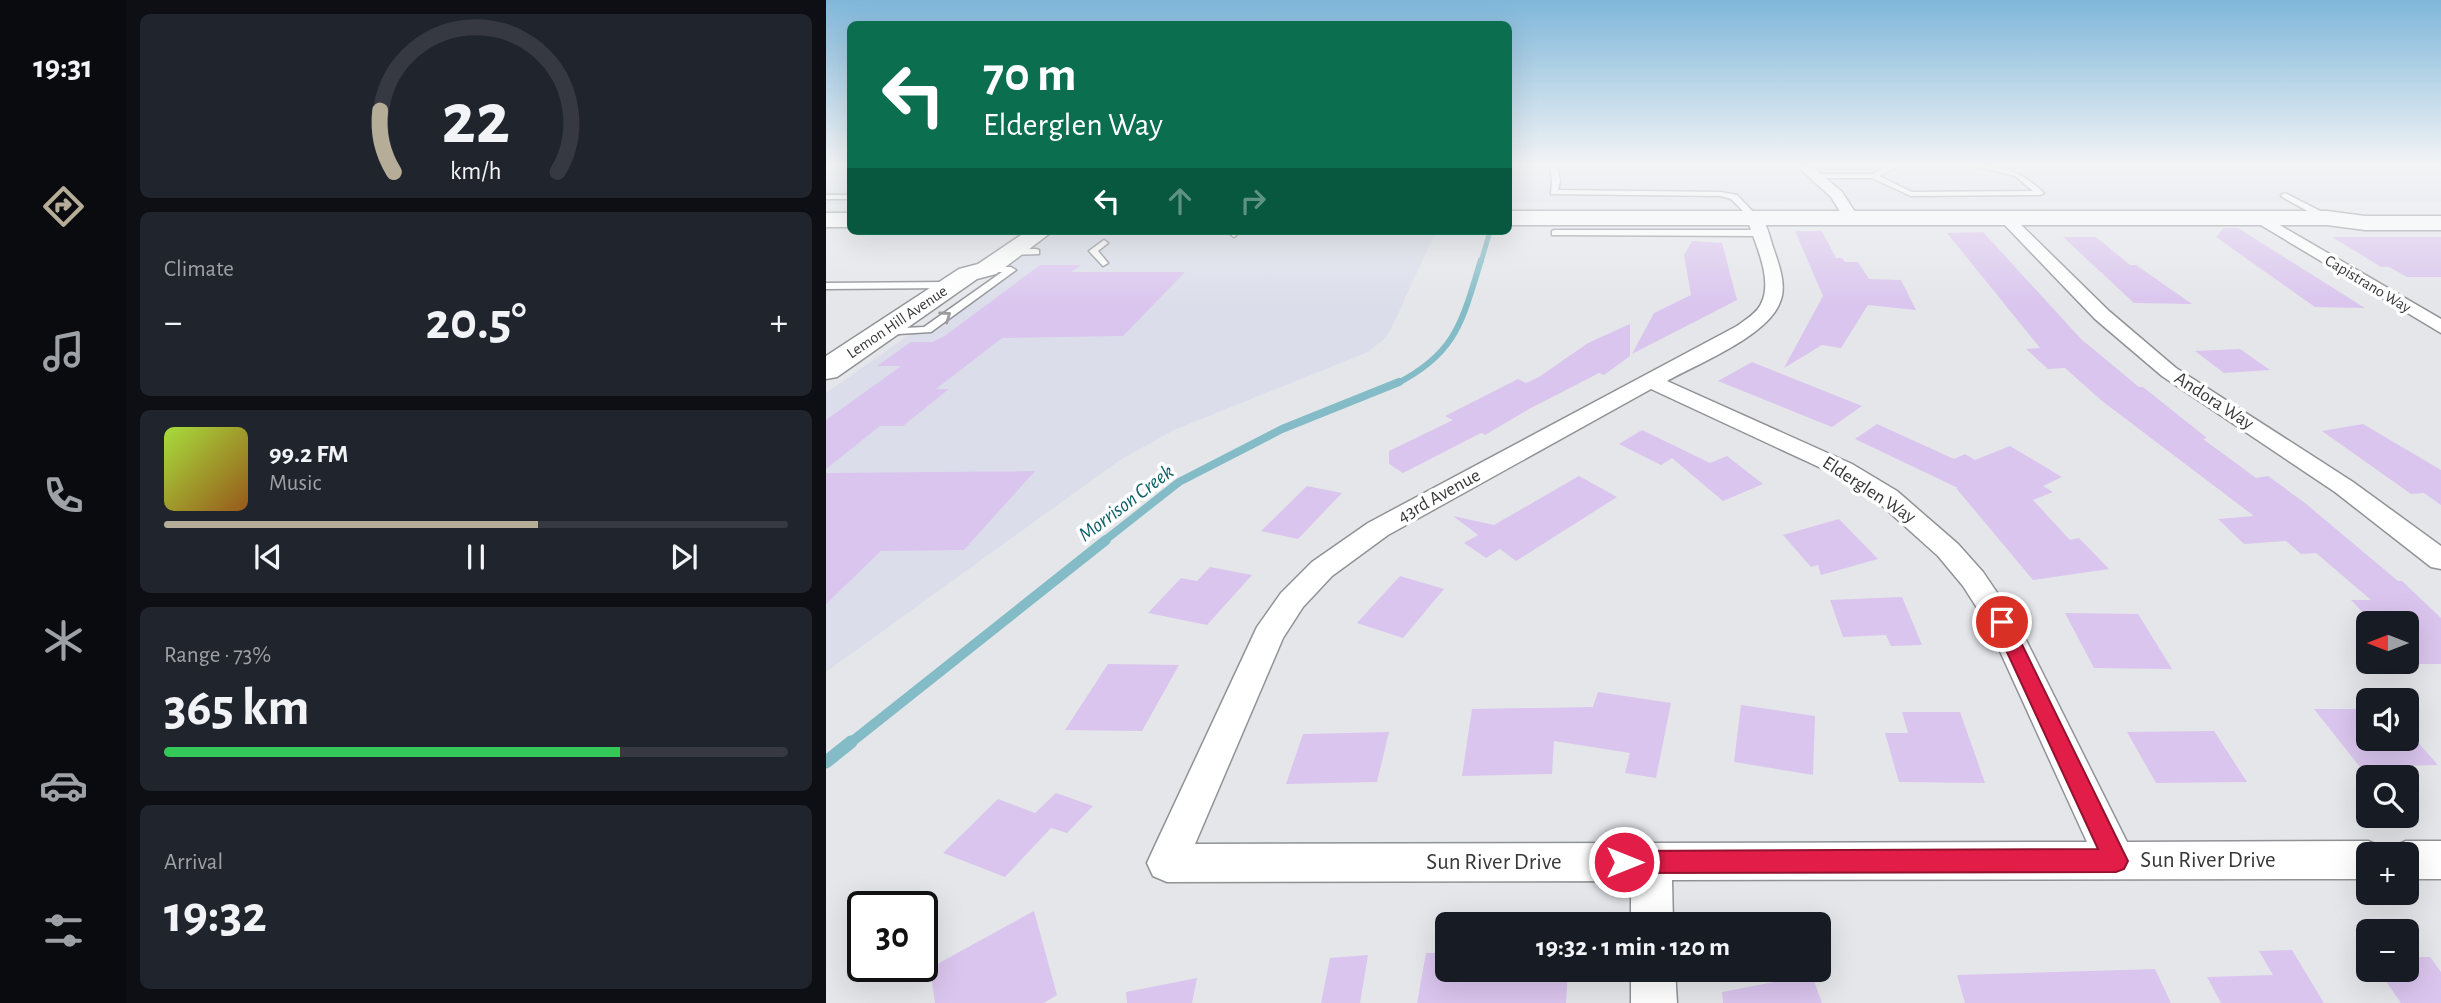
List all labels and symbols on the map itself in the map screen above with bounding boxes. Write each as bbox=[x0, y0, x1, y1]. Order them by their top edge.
street label: Capistrano Way bbox=[2322, 252, 2414, 317]
street label: Lemon Hill Avenue bbox=[844, 283, 950, 361]
one-way arrow bbox=[938, 312, 951, 324]
street label: Andora Way bbox=[2171, 369, 2257, 433]
street label: Elderglen Way bbox=[1819, 453, 1919, 527]
water label: Morrison Creek bbox=[1075, 460, 1178, 545]
street label: 43rd Avenue bbox=[1394, 466, 1484, 526]
pin bbox=[1972, 592, 2032, 652]
north arrow bbox=[2356, 611, 2418, 674]
position arrow bbox=[1587, 825, 1661, 899]
street label: Sun River Drive bbox=[2140, 849, 2276, 872]
street label: Sun River Drive bbox=[1426, 851, 1562, 874]
speed limit sign: 30 bbox=[847, 891, 938, 982]

